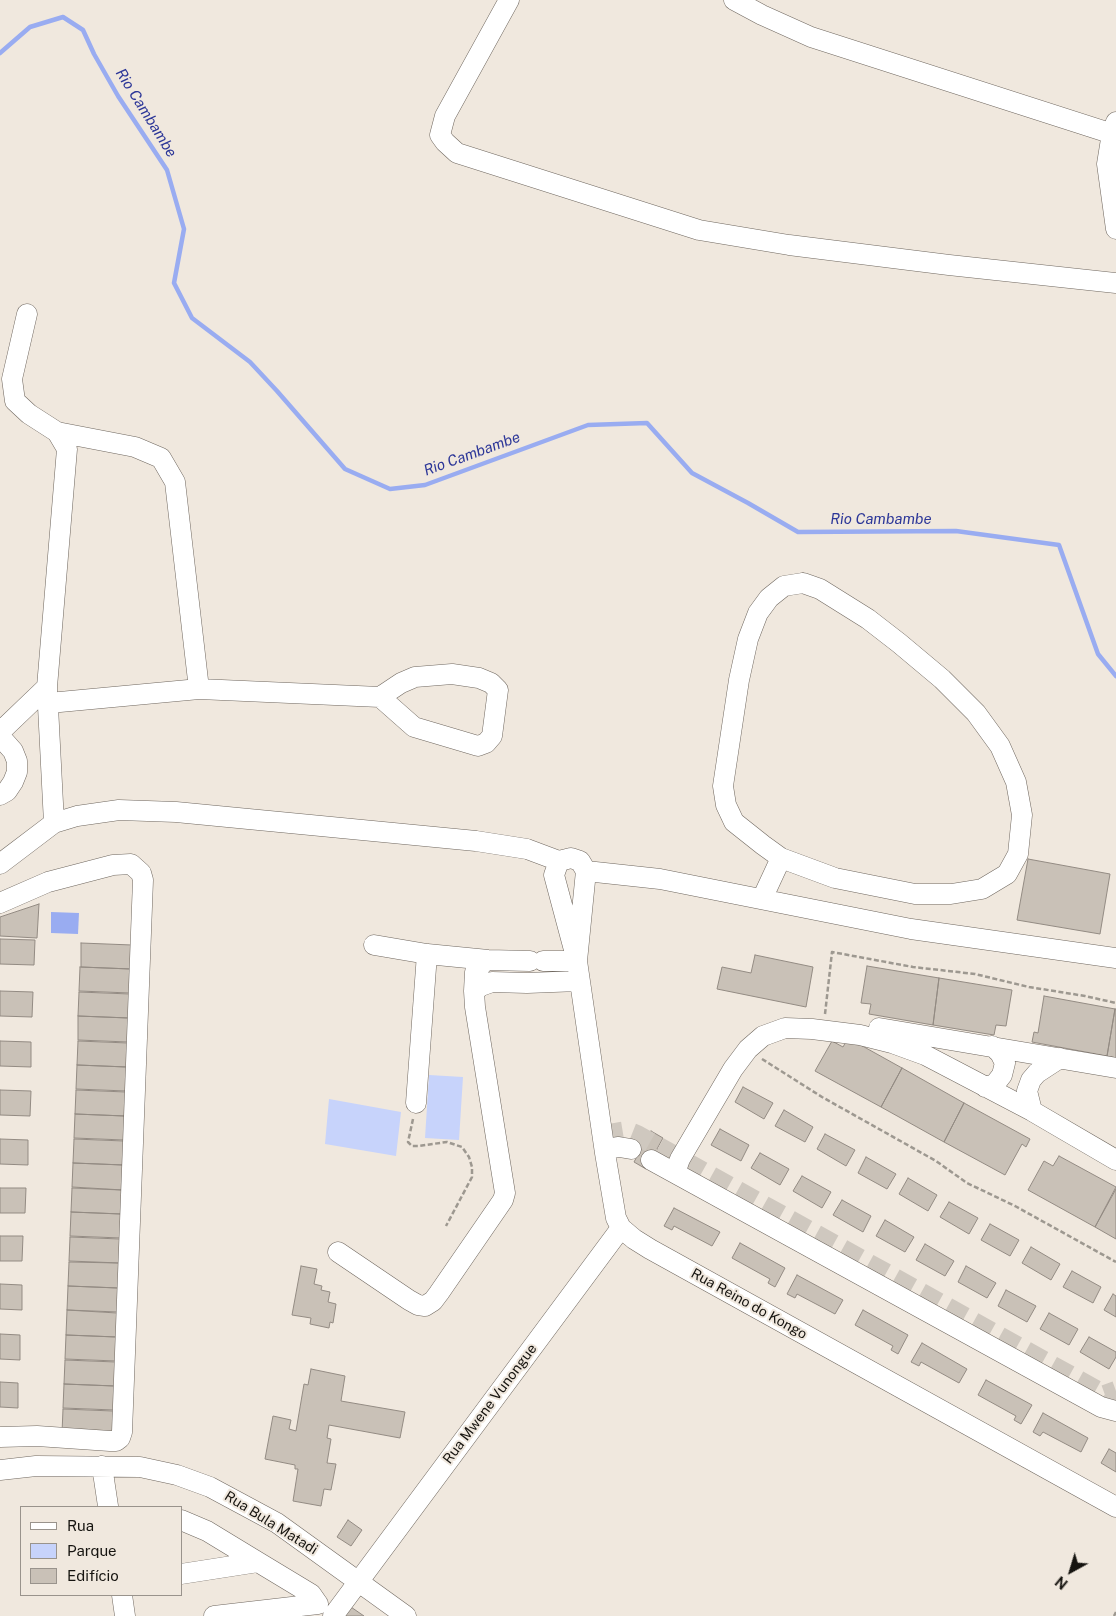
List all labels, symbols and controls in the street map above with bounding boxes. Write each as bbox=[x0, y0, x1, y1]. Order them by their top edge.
water label: Rio Cambambe bbox=[112, 65, 180, 161]
water label: Rio Cambambe bbox=[421, 428, 523, 480]
water label: Rio Cambambe bbox=[830, 510, 932, 528]
street label: Rua Reino do Kongo bbox=[688, 1265, 810, 1343]
street label: Rua Mwene Vunongue bbox=[440, 1341, 540, 1467]
street label: Rua Bula Matadi bbox=[221, 1488, 321, 1558]
legend bbox=[20, 1506, 182, 1596]
text: Rua bbox=[67, 1517, 94, 1534]
text: Parque bbox=[67, 1542, 117, 1559]
north arrow bbox=[1046, 1546, 1096, 1596]
text: Edifício bbox=[67, 1567, 119, 1584]
text: N bbox=[1052, 1573, 1071, 1592]

